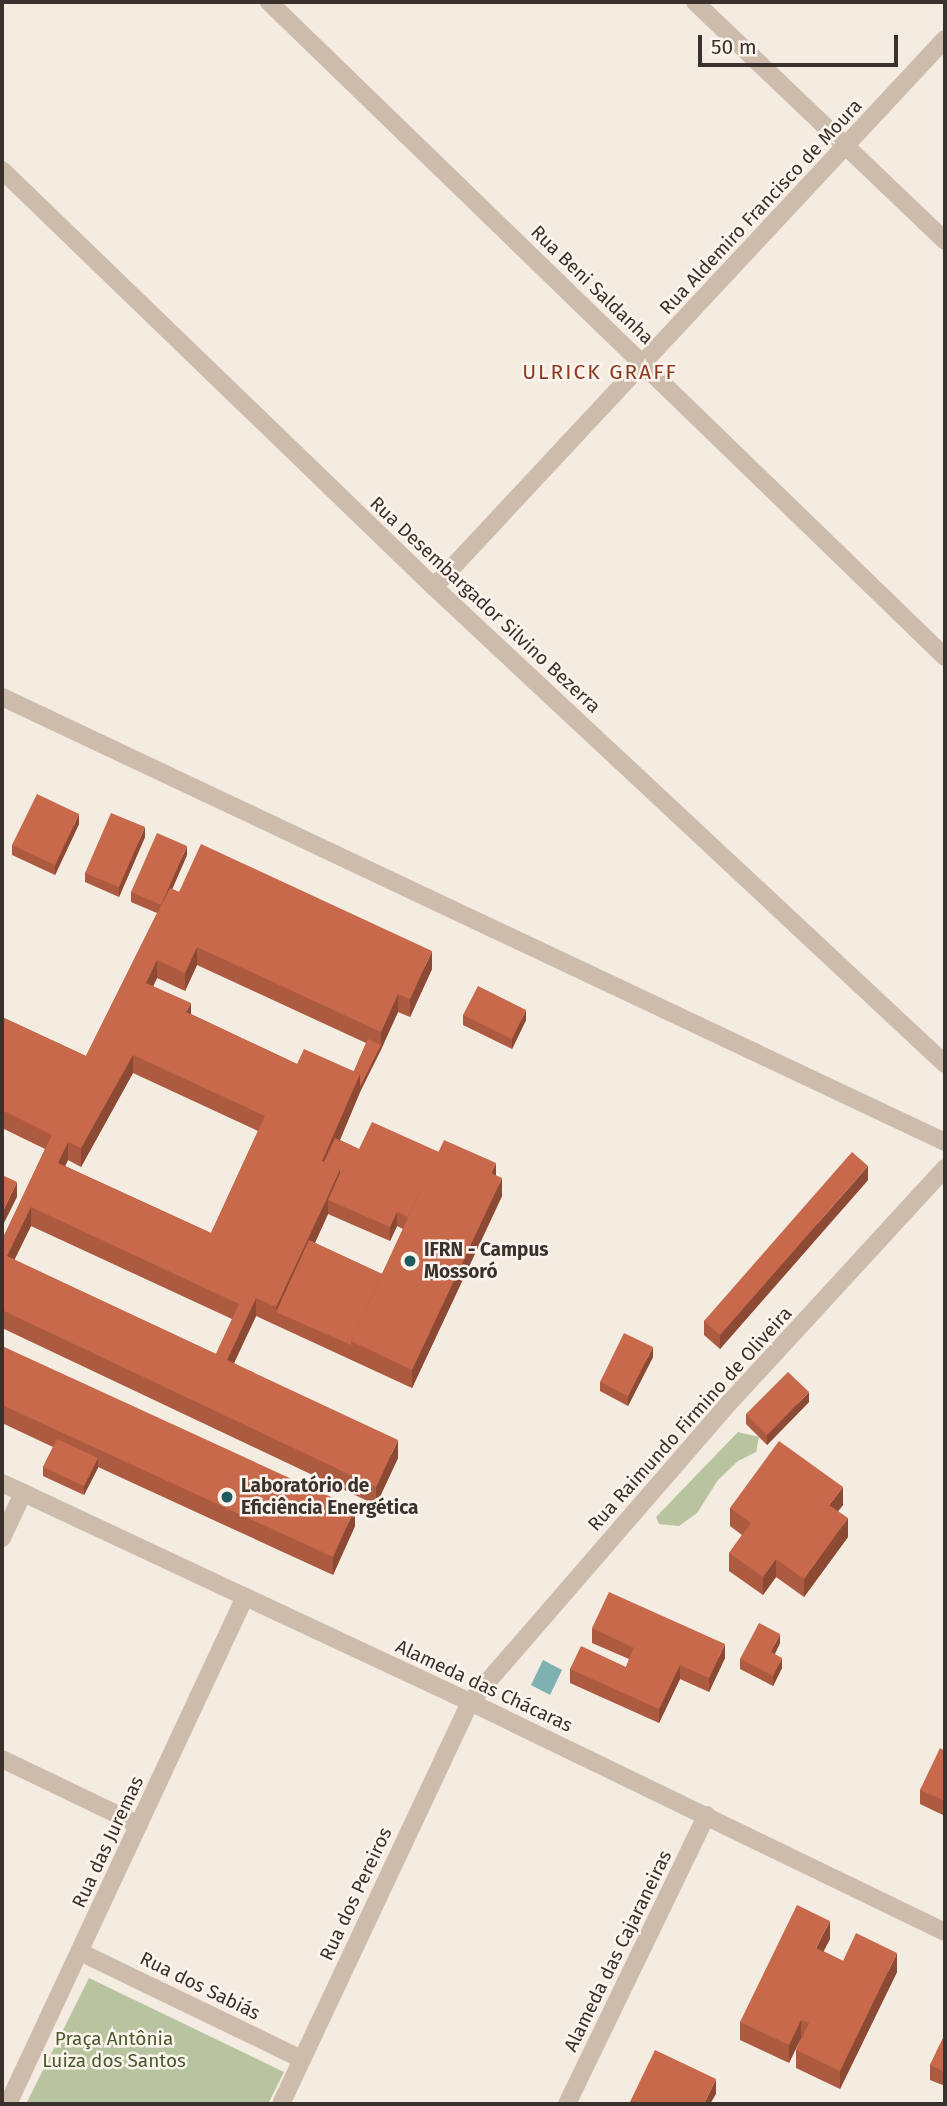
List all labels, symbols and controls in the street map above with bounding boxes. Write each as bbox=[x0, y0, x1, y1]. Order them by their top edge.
scale bar bbox=[702, 21, 902, 65]
text: 50 m bbox=[711, 34, 757, 60]
street label: Rua Aldemiro Francisco de Moura bbox=[655, 95, 867, 319]
street label: Rua Beni Saldanha bbox=[526, 221, 658, 349]
district label: ULRICK GRAFF bbox=[524, 359, 676, 385]
street label: Rua Desembargador Silvino Bezerra bbox=[365, 492, 605, 718]
place label: IFRN - Campus Mossoró bbox=[424, 1239, 548, 1283]
marker: IFRN - Campus Mossoró bbox=[402, 1253, 418, 1269]
street label: Rua Raimundo Firmino de Oliveira bbox=[583, 1302, 797, 1536]
place label: Laboratório de Eficiência Energética bbox=[241, 1475, 418, 1519]
marker: Laboratório de Eficiência Energética bbox=[219, 1489, 235, 1505]
street label: Alameda das Chácaras bbox=[392, 1635, 576, 1737]
street label: Rua das Juremas bbox=[68, 1773, 148, 1911]
street label: Rua dos Pereiros bbox=[315, 1824, 397, 1964]
street label: Alameda das Cajaraneiras bbox=[559, 1847, 677, 2055]
street label: Rua dos Sabiás bbox=[136, 1947, 264, 2025]
park label: Praça Antônia Luiza dos Santos bbox=[42, 2028, 186, 2072]

